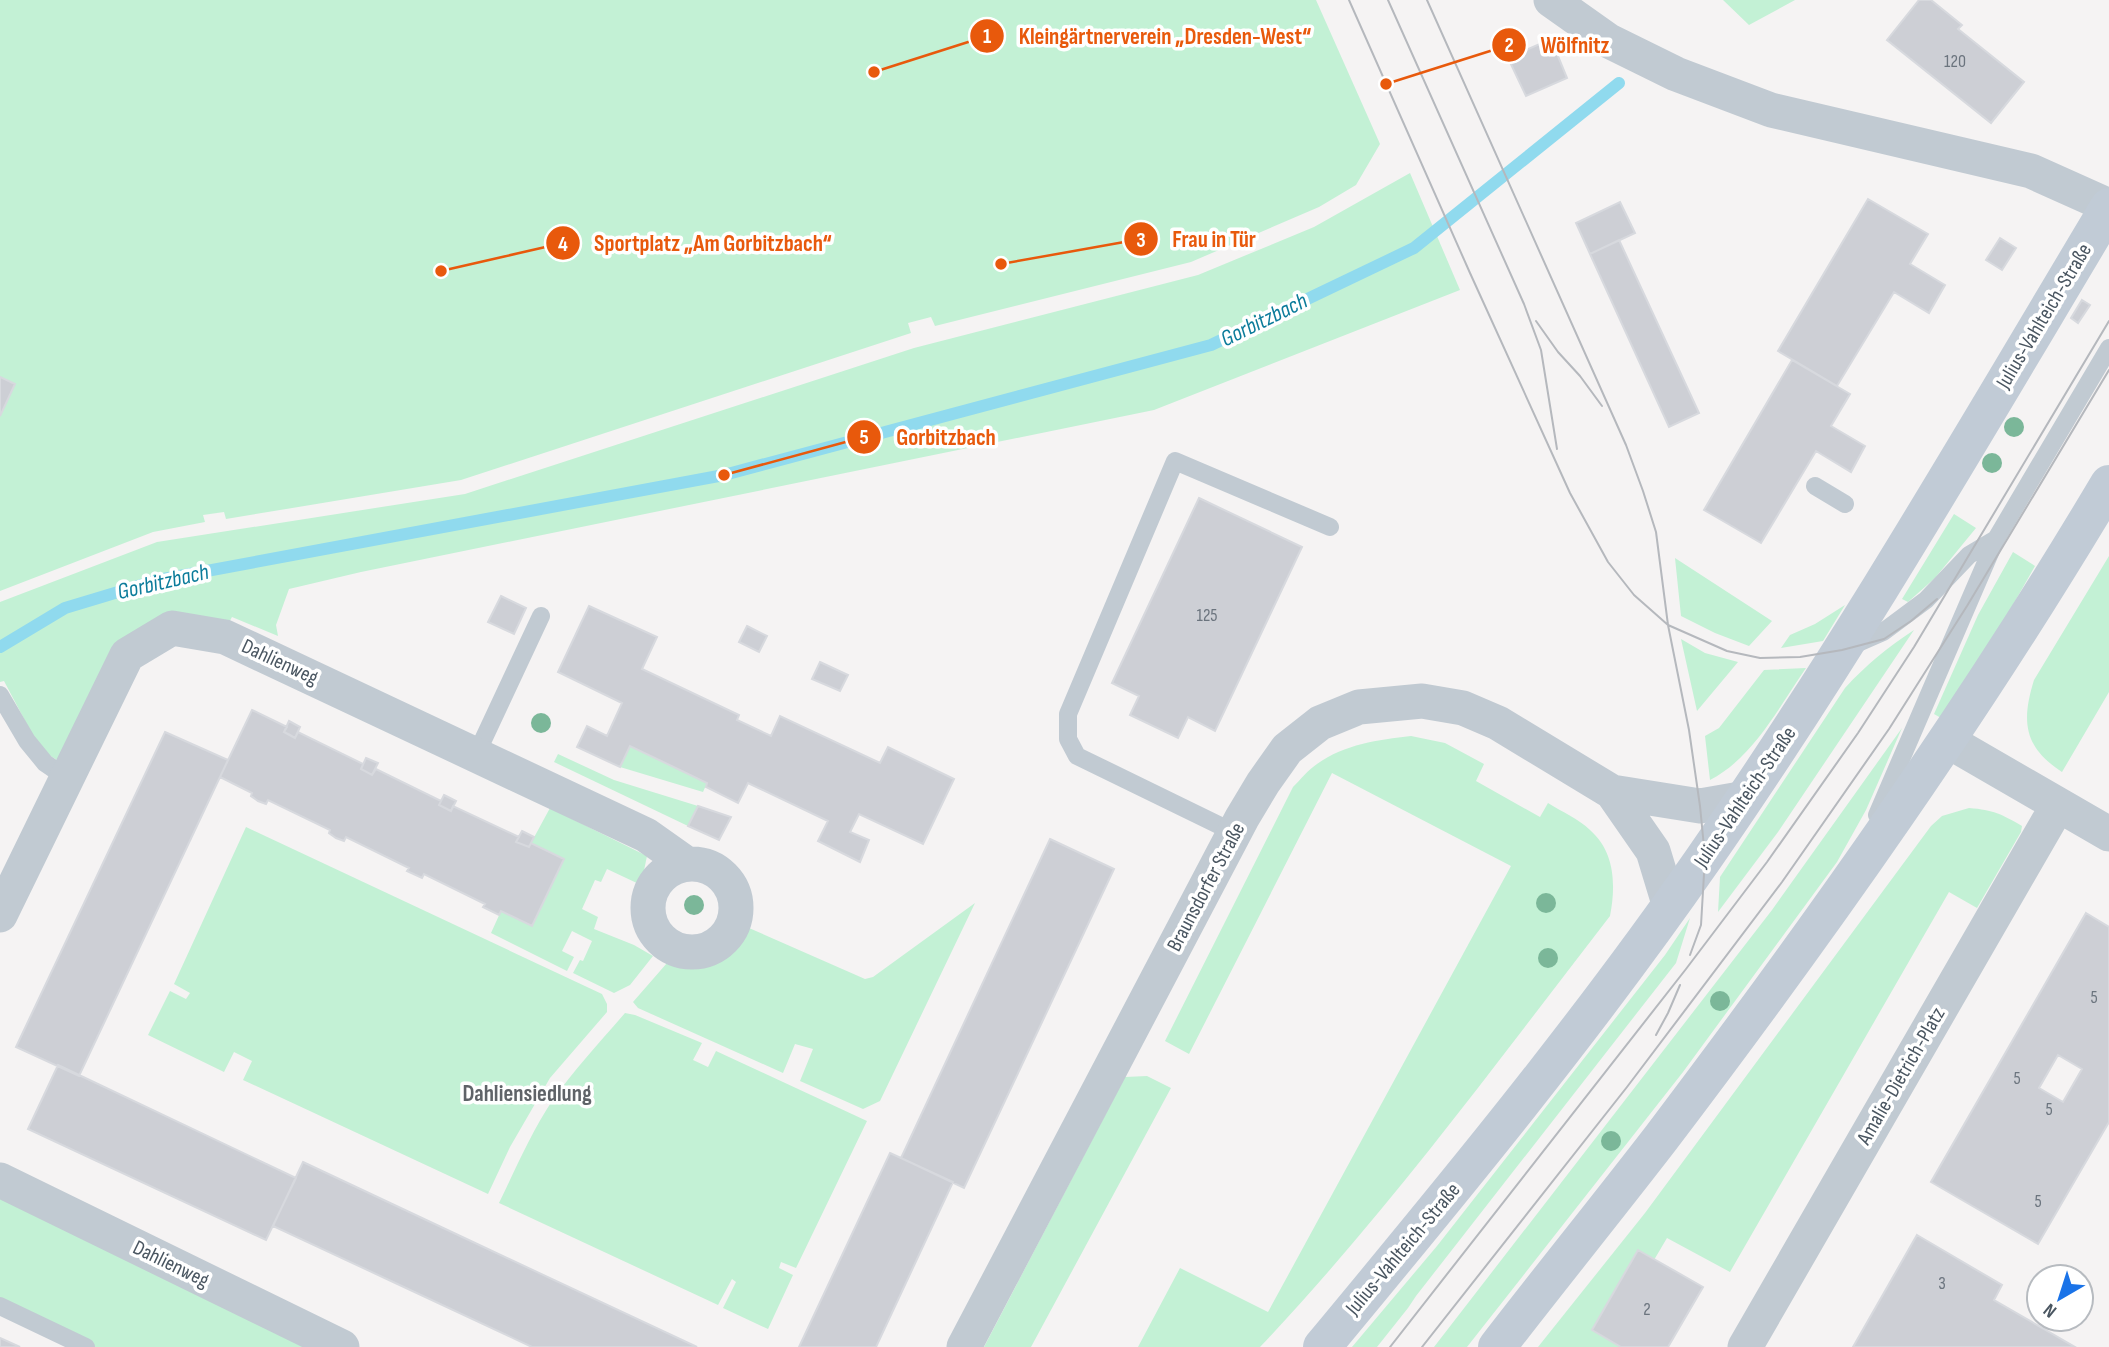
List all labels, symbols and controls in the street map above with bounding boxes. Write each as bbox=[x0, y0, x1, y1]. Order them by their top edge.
callout: Kleingärtnerverein „Dresden-West“ bbox=[970, 14, 1326, 58]
text: Kleingärtnerverein „Dresden-West“ bbox=[1019, 23, 1311, 51]
callout: Wölfnitz bbox=[1491, 23, 1623, 67]
text: 1 bbox=[983, 24, 991, 49]
text: Wölfnitz bbox=[1541, 32, 1610, 60]
text: 2 bbox=[1504, 33, 1514, 58]
house number: 120 bbox=[1944, 51, 1966, 72]
callout: Frau in Tür bbox=[1124, 217, 1270, 261]
callout: Sportplatz „Am Gorbitzbach“ bbox=[545, 221, 846, 265]
text: Frau in Tür bbox=[1172, 226, 1256, 254]
text: 3 bbox=[1136, 228, 1146, 253]
text: Sportplatz „Am Gorbitzbach“ bbox=[594, 230, 832, 258]
text: 4 bbox=[558, 232, 568, 257]
street label: Julius-Vahlteich-Straße bbox=[1990, 239, 2097, 394]
water label: Gorbitzbach bbox=[1216, 287, 1312, 353]
callout: Gorbitzbach bbox=[847, 415, 1010, 459]
text: Gorbitzbach bbox=[896, 424, 996, 452]
text: 5 bbox=[859, 425, 869, 450]
water label: Gorbitzbach bbox=[115, 558, 212, 606]
house number: 125 bbox=[1196, 605, 1218, 626]
street label: Dahlienweg bbox=[238, 633, 322, 691]
street label: Julius-Vahlteich-Straße bbox=[1688, 722, 1801, 873]
street label: Braunsdorfer Straße bbox=[1162, 818, 1250, 956]
house number: 5 bbox=[2090, 987, 2098, 1008]
street label: Amalie-Dietrich-Platz bbox=[1851, 1003, 1951, 1150]
house number: 5 bbox=[2013, 1068, 2021, 1089]
district label: Dahliensiedlung bbox=[462, 1080, 592, 1108]
house number: 5 bbox=[2045, 1099, 2053, 1120]
street label: Julius-Vahlteich-Straße bbox=[1340, 1178, 1465, 1321]
house number: 5 bbox=[2034, 1191, 2042, 1212]
street label: Dahlienweg bbox=[129, 1235, 213, 1293]
north arrow bbox=[2025, 1263, 2095, 1333]
house number: 3 bbox=[1938, 1273, 1946, 1294]
text: N bbox=[2039, 1298, 2061, 1322]
house number: 2 bbox=[1643, 1299, 1651, 1320]

